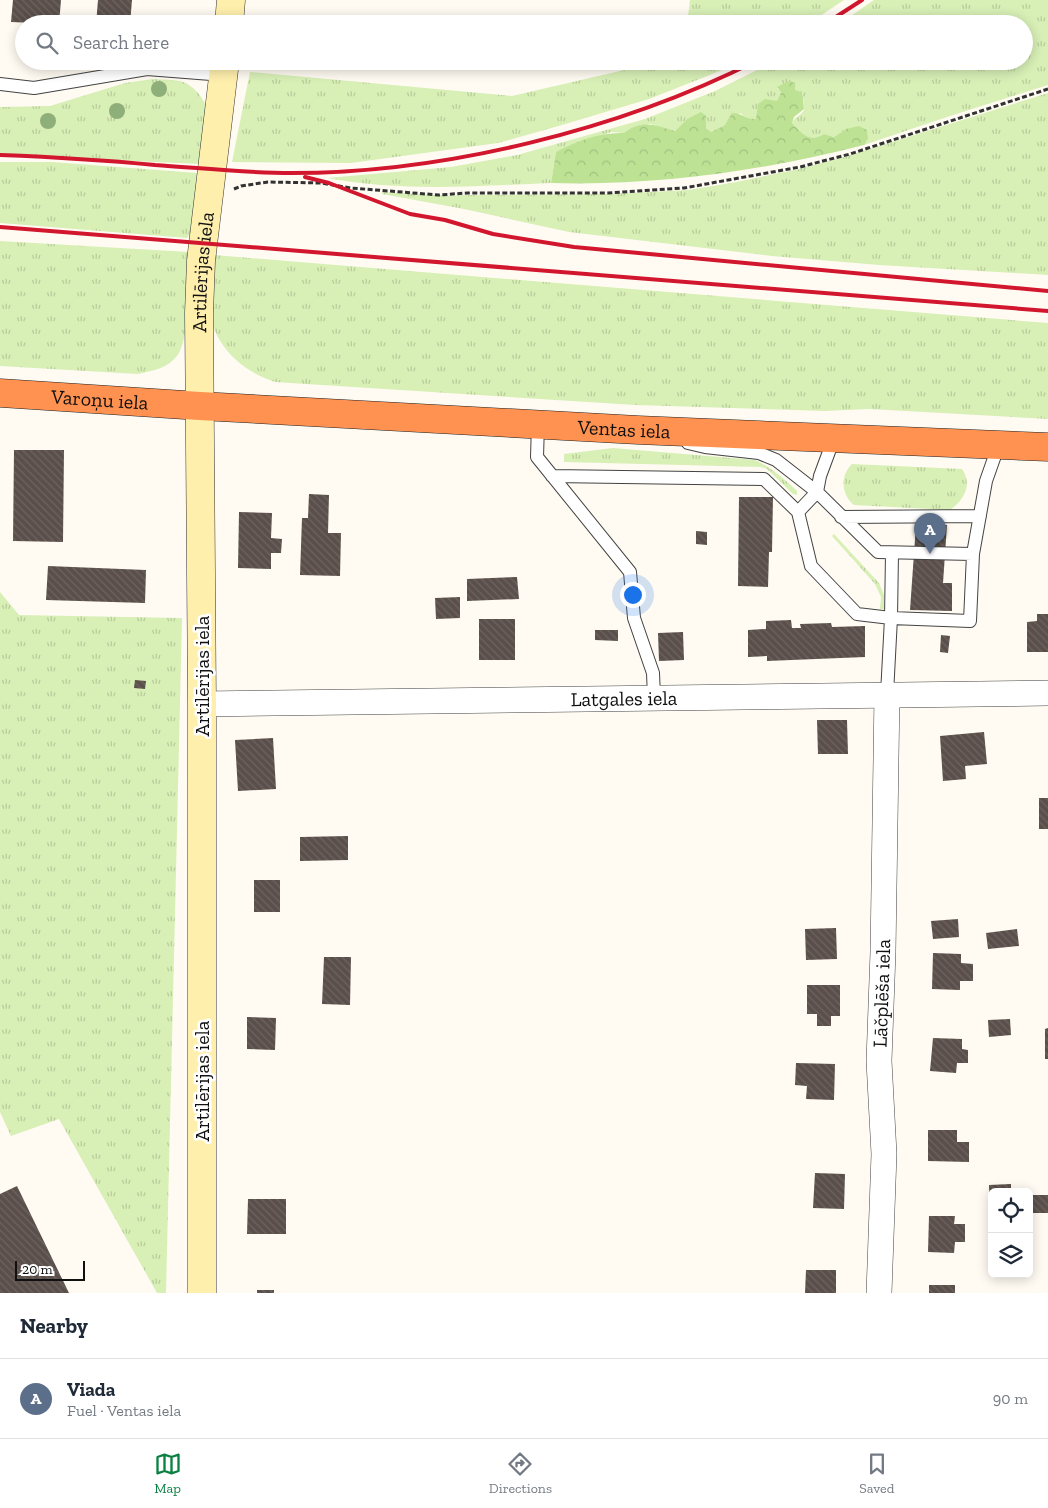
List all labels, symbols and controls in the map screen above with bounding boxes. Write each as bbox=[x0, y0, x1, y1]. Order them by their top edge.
search box bbox=[15, 15, 1033, 70]
icon: search bbox=[33, 29, 61, 57]
text: Search here bbox=[73, 31, 169, 54]
street label: Artilērijas iela bbox=[187, 210, 219, 333]
street label: Varoņu iela bbox=[49, 384, 149, 415]
street label: Ventas iela bbox=[576, 415, 671, 443]
pin: A bbox=[914, 513, 946, 554]
your location bbox=[620, 582, 646, 608]
street label: Artilērijas iela bbox=[190, 615, 214, 737]
street label: Latgales iela bbox=[570, 686, 678, 711]
street label: Lāčplēša iela bbox=[868, 939, 895, 1048]
street label: Artilērijas iela bbox=[190, 1020, 214, 1142]
map controls bbox=[988, 1188, 1033, 1278]
button: locate bbox=[988, 1188, 1033, 1233]
button: layers bbox=[988, 1233, 1033, 1278]
scale bar bbox=[15, 1258, 85, 1281]
text: 20 m bbox=[22, 1261, 53, 1278]
text: Nearby bbox=[20, 1313, 88, 1338]
text: Viada bbox=[67, 1378, 115, 1401]
text: A bbox=[31, 1389, 42, 1408]
text: 90 m bbox=[993, 1389, 1028, 1408]
text: Fuel · Ventas iela bbox=[67, 1401, 181, 1420]
tab: Map bbox=[154, 1450, 182, 1497]
tab: Directions bbox=[489, 1450, 552, 1497]
tab: Saved bbox=[859, 1450, 894, 1497]

